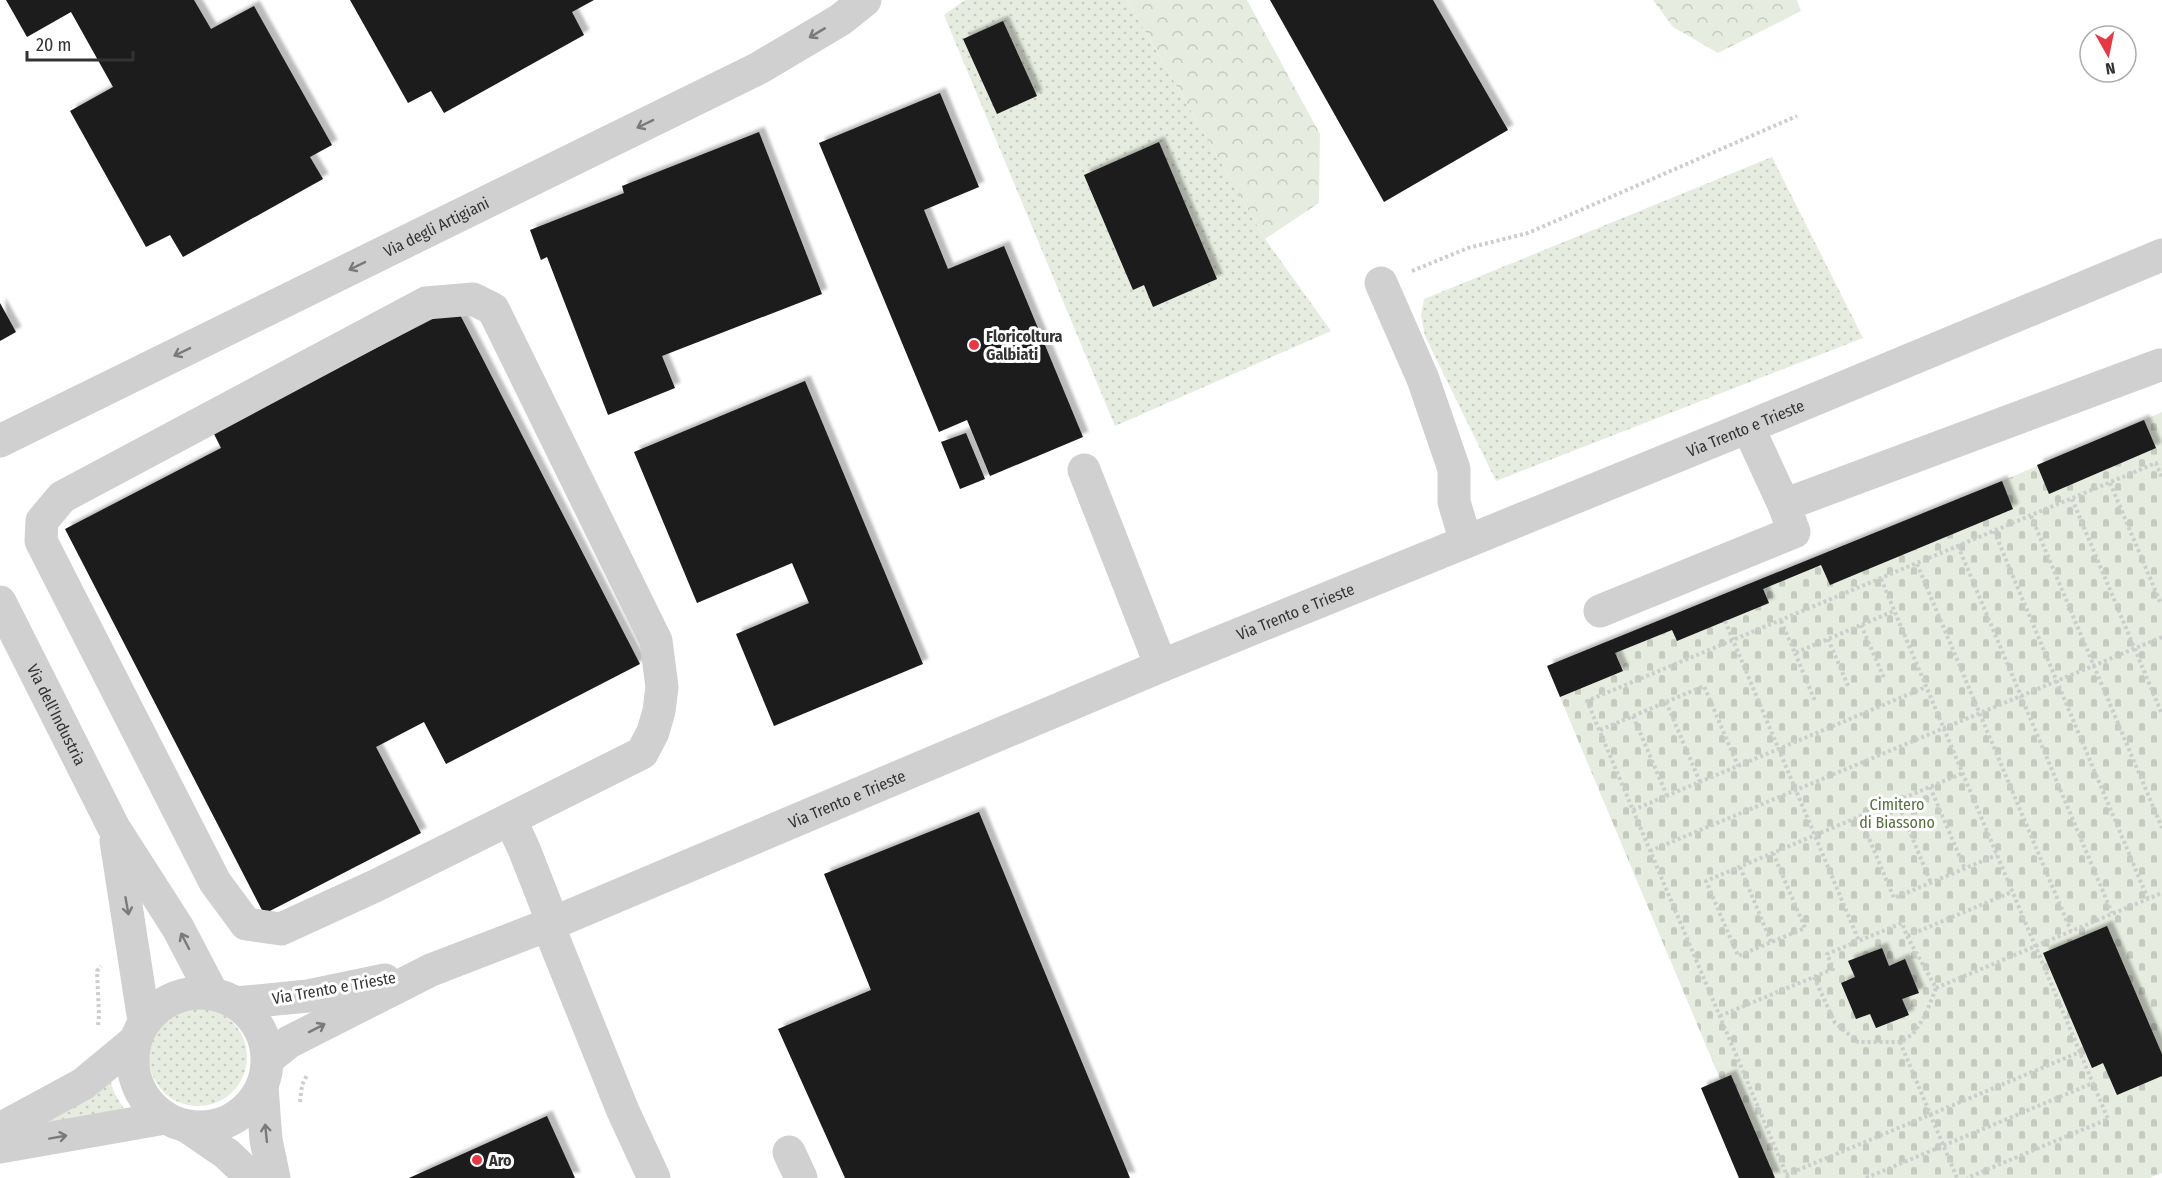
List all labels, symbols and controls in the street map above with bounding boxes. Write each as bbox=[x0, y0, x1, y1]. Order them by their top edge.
scale bar bbox=[27, 24, 134, 62]
north arrow bbox=[2078, 24, 2138, 84]
one-way arrow bbox=[809, 28, 826, 40]
text: 20 m bbox=[36, 34, 71, 56]
text: N bbox=[2104, 58, 2116, 78]
one-way arrow bbox=[636, 119, 654, 131]
street label: Via degli Artigiani bbox=[380, 193, 492, 261]
one-way arrow bbox=[348, 260, 366, 272]
place label: Floricoltura Galbiati bbox=[986, 327, 1063, 364]
marker: Floricoltura Galbiati bbox=[967, 338, 981, 352]
one-way arrow bbox=[173, 346, 191, 358]
street label: Via Trento e Trieste bbox=[1684, 395, 1807, 461]
street label: Via Trento e Trieste bbox=[1234, 579, 1357, 644]
street label: Via dell'Industria bbox=[23, 661, 90, 768]
street label: Via Trento e Trieste bbox=[785, 766, 908, 832]
park label: Cimitero di Biassono bbox=[1859, 795, 1935, 832]
one-way arrow bbox=[122, 896, 133, 916]
one-way arrow bbox=[179, 933, 191, 950]
street label: Via Trento e Trieste bbox=[271, 968, 397, 1008]
one-way arrow bbox=[308, 1021, 326, 1033]
one-way arrow bbox=[260, 1124, 271, 1143]
one-way arrow bbox=[47, 1131, 67, 1142]
place label: Aro bbox=[488, 1151, 512, 1170]
marker: Aro bbox=[470, 1153, 484, 1167]

